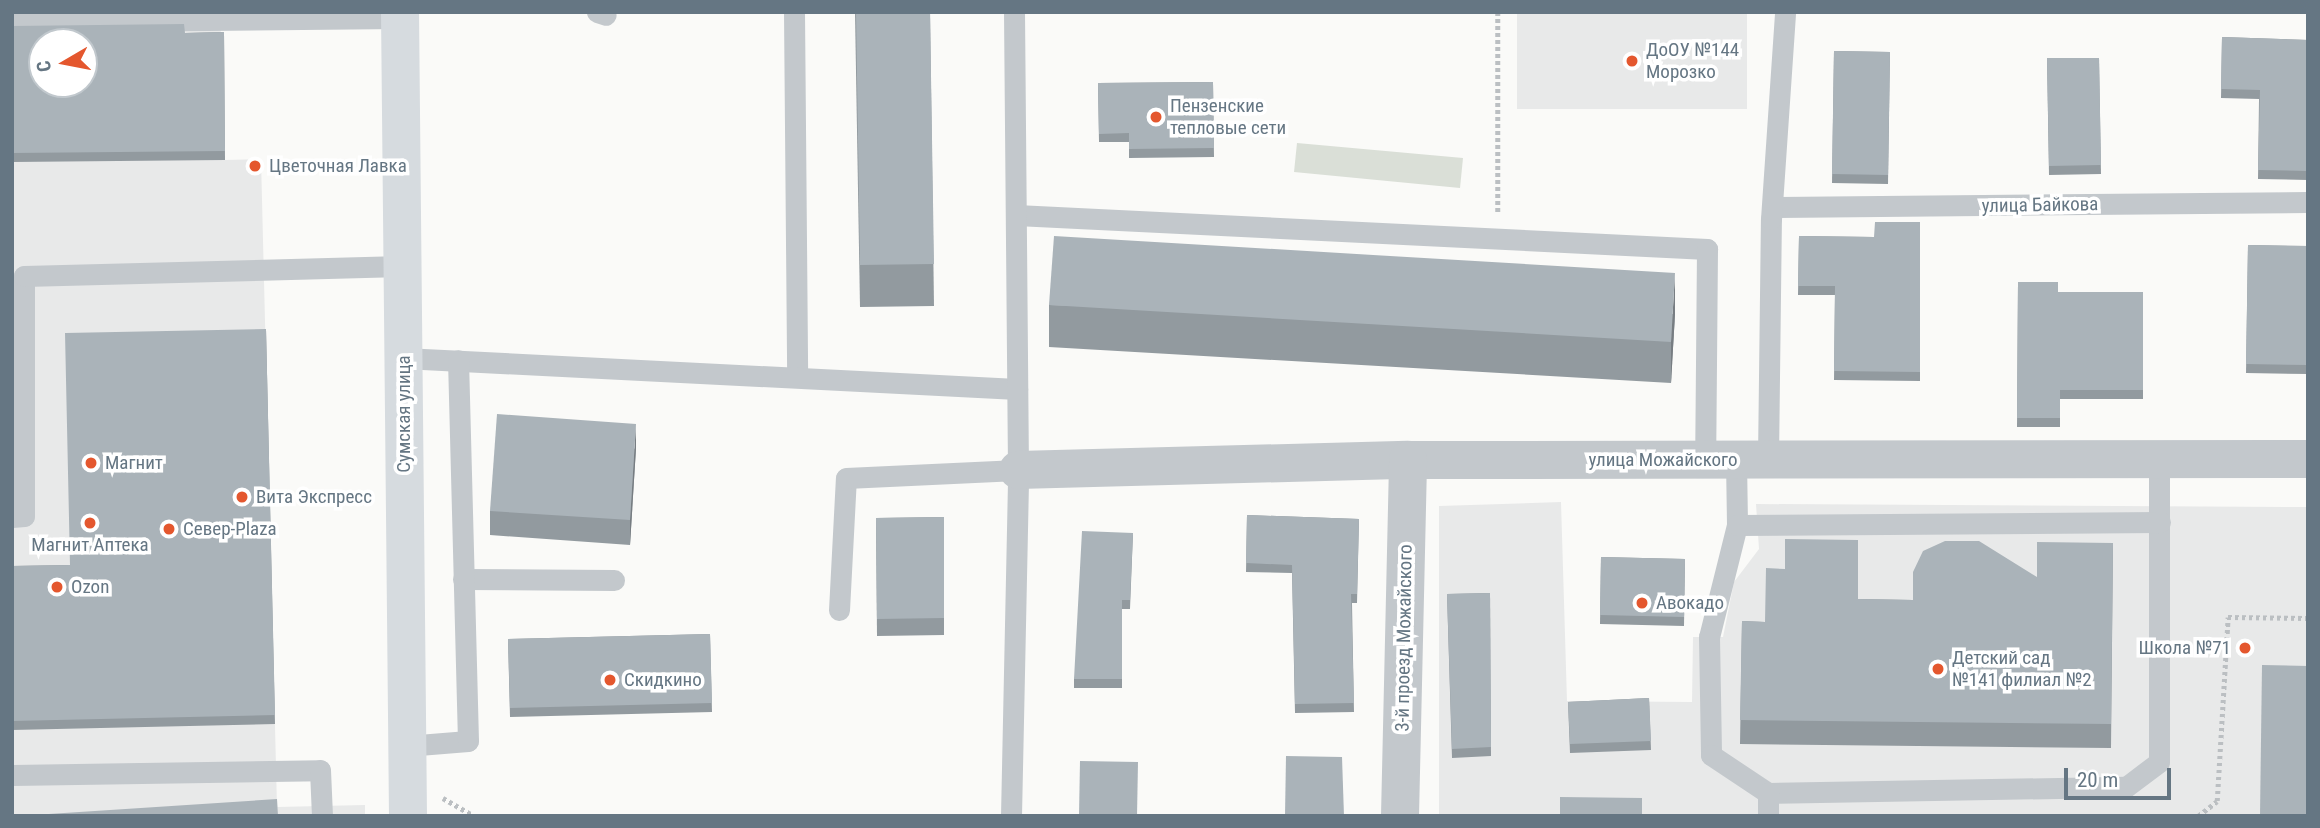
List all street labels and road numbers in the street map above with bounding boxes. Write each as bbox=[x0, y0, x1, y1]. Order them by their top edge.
street label: улица Байкова bbox=[1981, 193, 2099, 217]
street label: Сумская улица bbox=[393, 355, 415, 473]
street label: улица Можайского bbox=[1588, 449, 1738, 471]
street label: 3-й проезд Можайского bbox=[1391, 544, 1417, 732]

